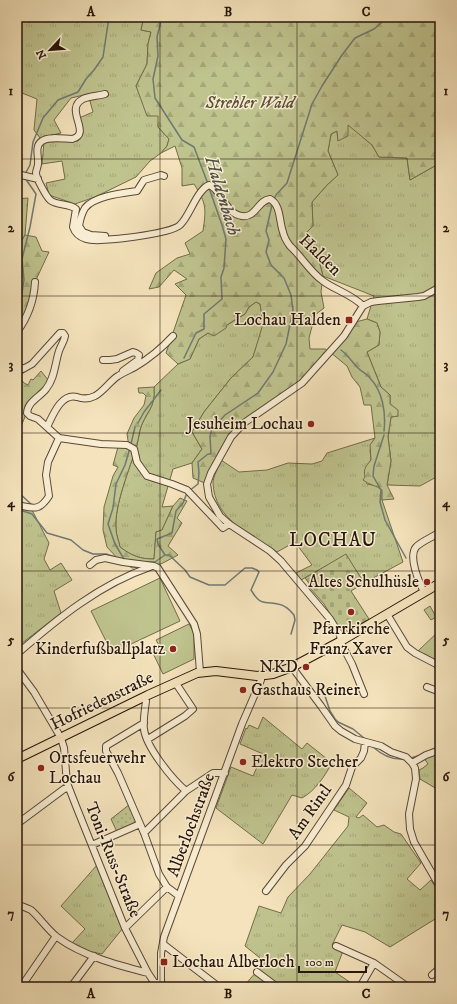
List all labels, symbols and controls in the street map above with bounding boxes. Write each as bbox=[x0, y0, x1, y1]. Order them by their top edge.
text: A bbox=[86, 4, 96, 20]
text: B bbox=[224, 4, 232, 20]
text: C bbox=[362, 4, 371, 20]
north arrow bbox=[30, 30, 70, 70]
text: N bbox=[34, 47, 50, 61]
text: 1 bbox=[9, 83, 14, 99]
text: 1 bbox=[444, 83, 449, 99]
park label: Strehler Wald bbox=[205, 92, 297, 114]
water label: Haldenbach bbox=[199, 153, 244, 238]
text: 2 bbox=[8, 220, 15, 236]
text: 2 bbox=[443, 220, 450, 236]
street label: Halden bbox=[294, 229, 346, 281]
place label: Lochau Halden bbox=[234, 309, 341, 331]
marker: Lochau Halden bbox=[344, 315, 354, 325]
text: 3 bbox=[9, 357, 14, 373]
text: 3 bbox=[444, 357, 449, 373]
place label: Jesuheim Lochau bbox=[185, 413, 303, 435]
marker: Jesuheim Lochau bbox=[306, 419, 316, 429]
text: 4 bbox=[6, 495, 15, 512]
text: 4 bbox=[441, 495, 450, 512]
district label: LOCHAU bbox=[289, 529, 377, 552]
place label: Altes Schulhüsle bbox=[308, 571, 419, 593]
marker: Altes Schulhüsle bbox=[422, 577, 432, 587]
marker: Pfarrkirche Franz Xaver bbox=[346, 607, 356, 617]
place label: Pfarrkirche Franz Xaver bbox=[309, 618, 393, 660]
text: 5 bbox=[7, 632, 15, 648]
text: 5 bbox=[442, 632, 450, 648]
place label: Kinderfußballplatz bbox=[35, 638, 166, 660]
marker: Kinderfußballplatz bbox=[168, 644, 178, 654]
place label: NKD bbox=[259, 656, 298, 678]
marker: NKD bbox=[301, 662, 311, 672]
street label: Hofriedenstraße bbox=[47, 667, 157, 735]
place label: Gasthaus Reiner bbox=[251, 679, 360, 701]
marker: Gasthaus Reiner bbox=[238, 685, 248, 695]
place label: Ortsfeuerwehr Lochau bbox=[49, 747, 146, 789]
place label: Elektro Stecher bbox=[251, 751, 359, 773]
marker: Elektro Stecher bbox=[238, 757, 248, 767]
marker: Ortsfeuerwehr Lochau bbox=[36, 763, 46, 773]
text: 6 bbox=[8, 769, 16, 785]
text: 6 bbox=[443, 769, 451, 785]
street label: Alberlochstraße bbox=[162, 770, 220, 880]
street label: Am Rintl bbox=[283, 780, 337, 844]
street label: Toni-Russ-Straße bbox=[80, 799, 146, 921]
text: 7 bbox=[8, 906, 15, 922]
text: 7 bbox=[443, 906, 450, 922]
scale bar bbox=[299, 948, 366, 974]
place label: Lochau Alberloch bbox=[172, 951, 295, 973]
text: 100 m bbox=[305, 955, 334, 970]
marker: Lochau Alberloch bbox=[159, 957, 169, 967]
text: A bbox=[86, 986, 96, 1002]
text: B bbox=[224, 986, 232, 1002]
text: C bbox=[362, 986, 371, 1002]

